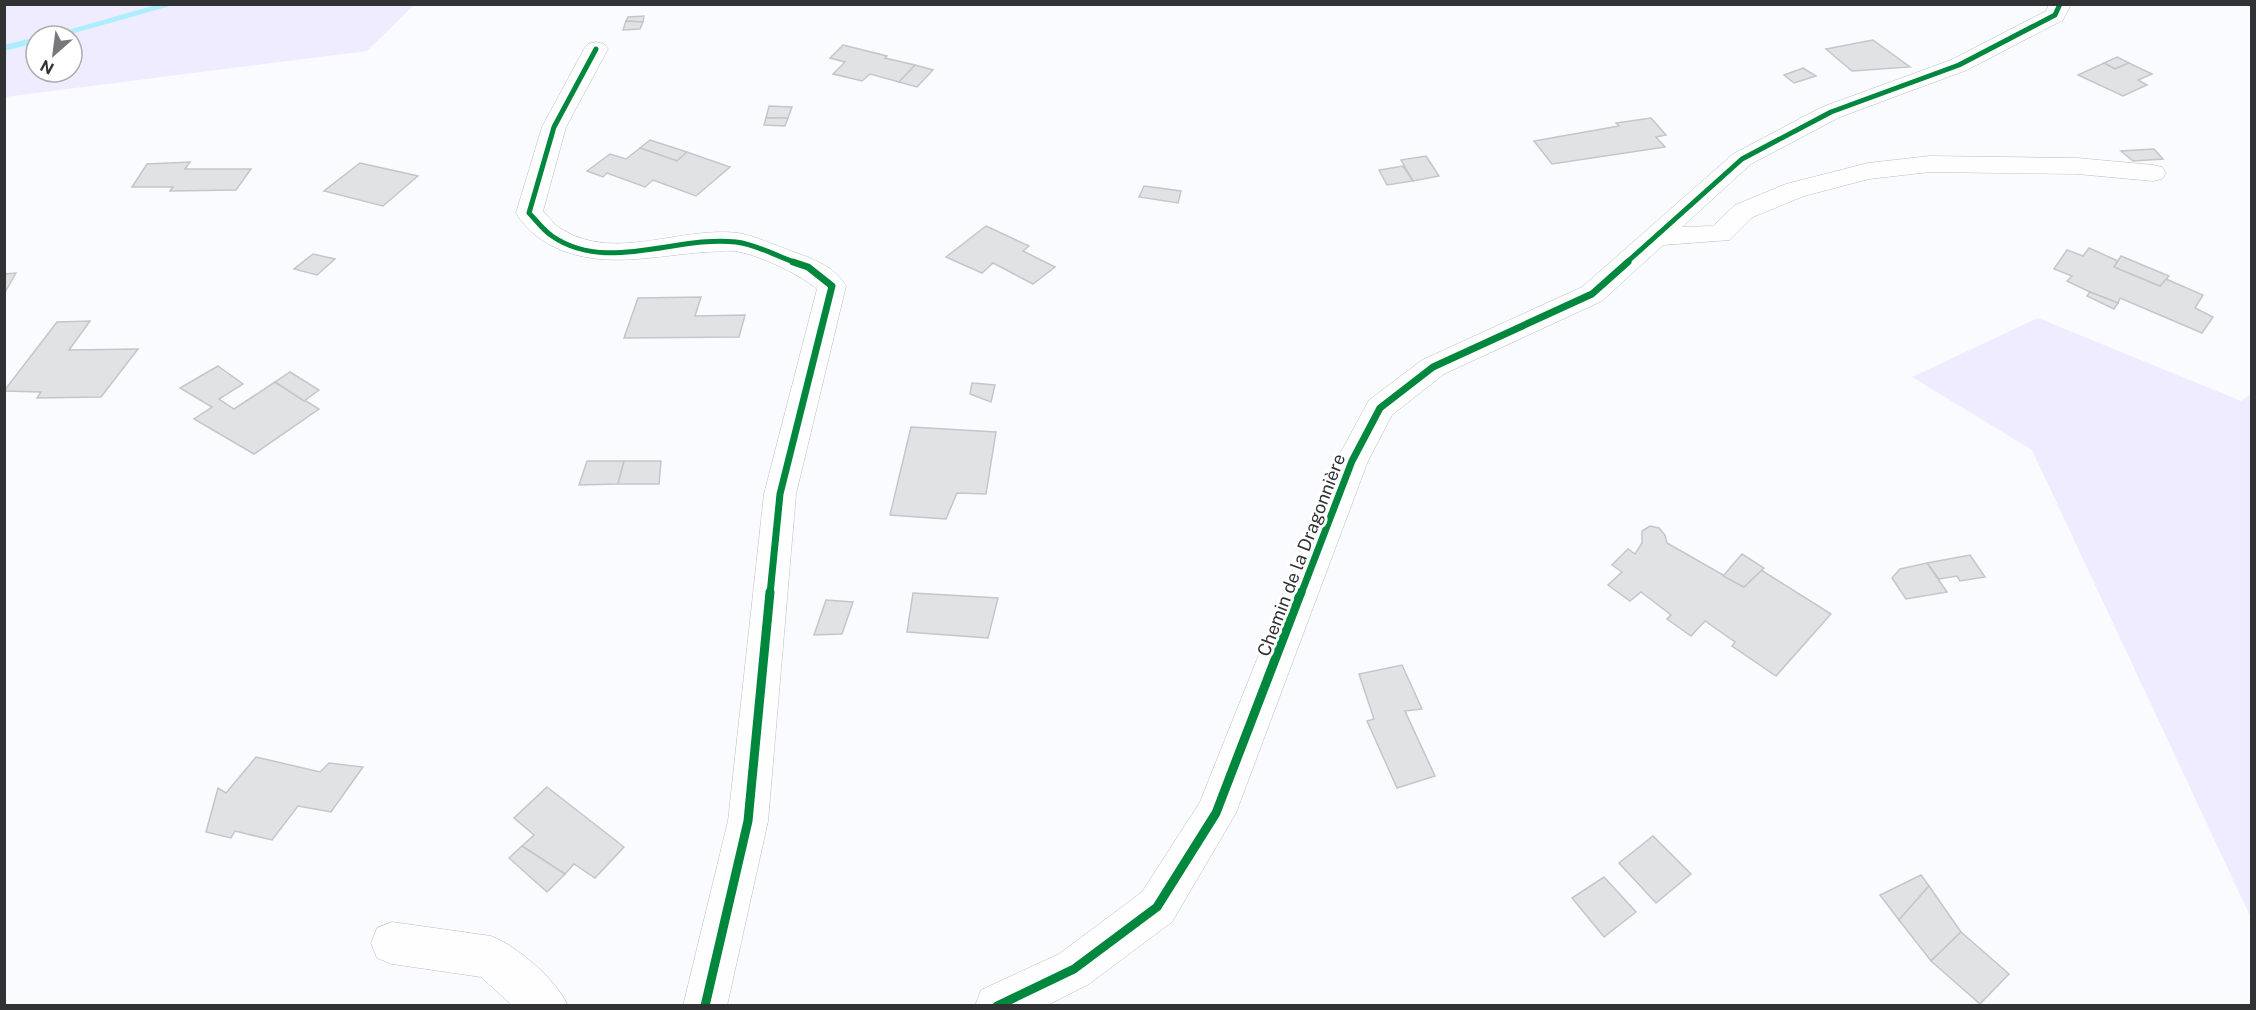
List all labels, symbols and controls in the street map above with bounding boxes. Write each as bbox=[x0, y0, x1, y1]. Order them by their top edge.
north arrow bbox=[24, 24, 84, 84]
text: N bbox=[37, 55, 57, 78]
street label: Chemin de la Dragonnière bbox=[1253, 451, 1349, 659]

